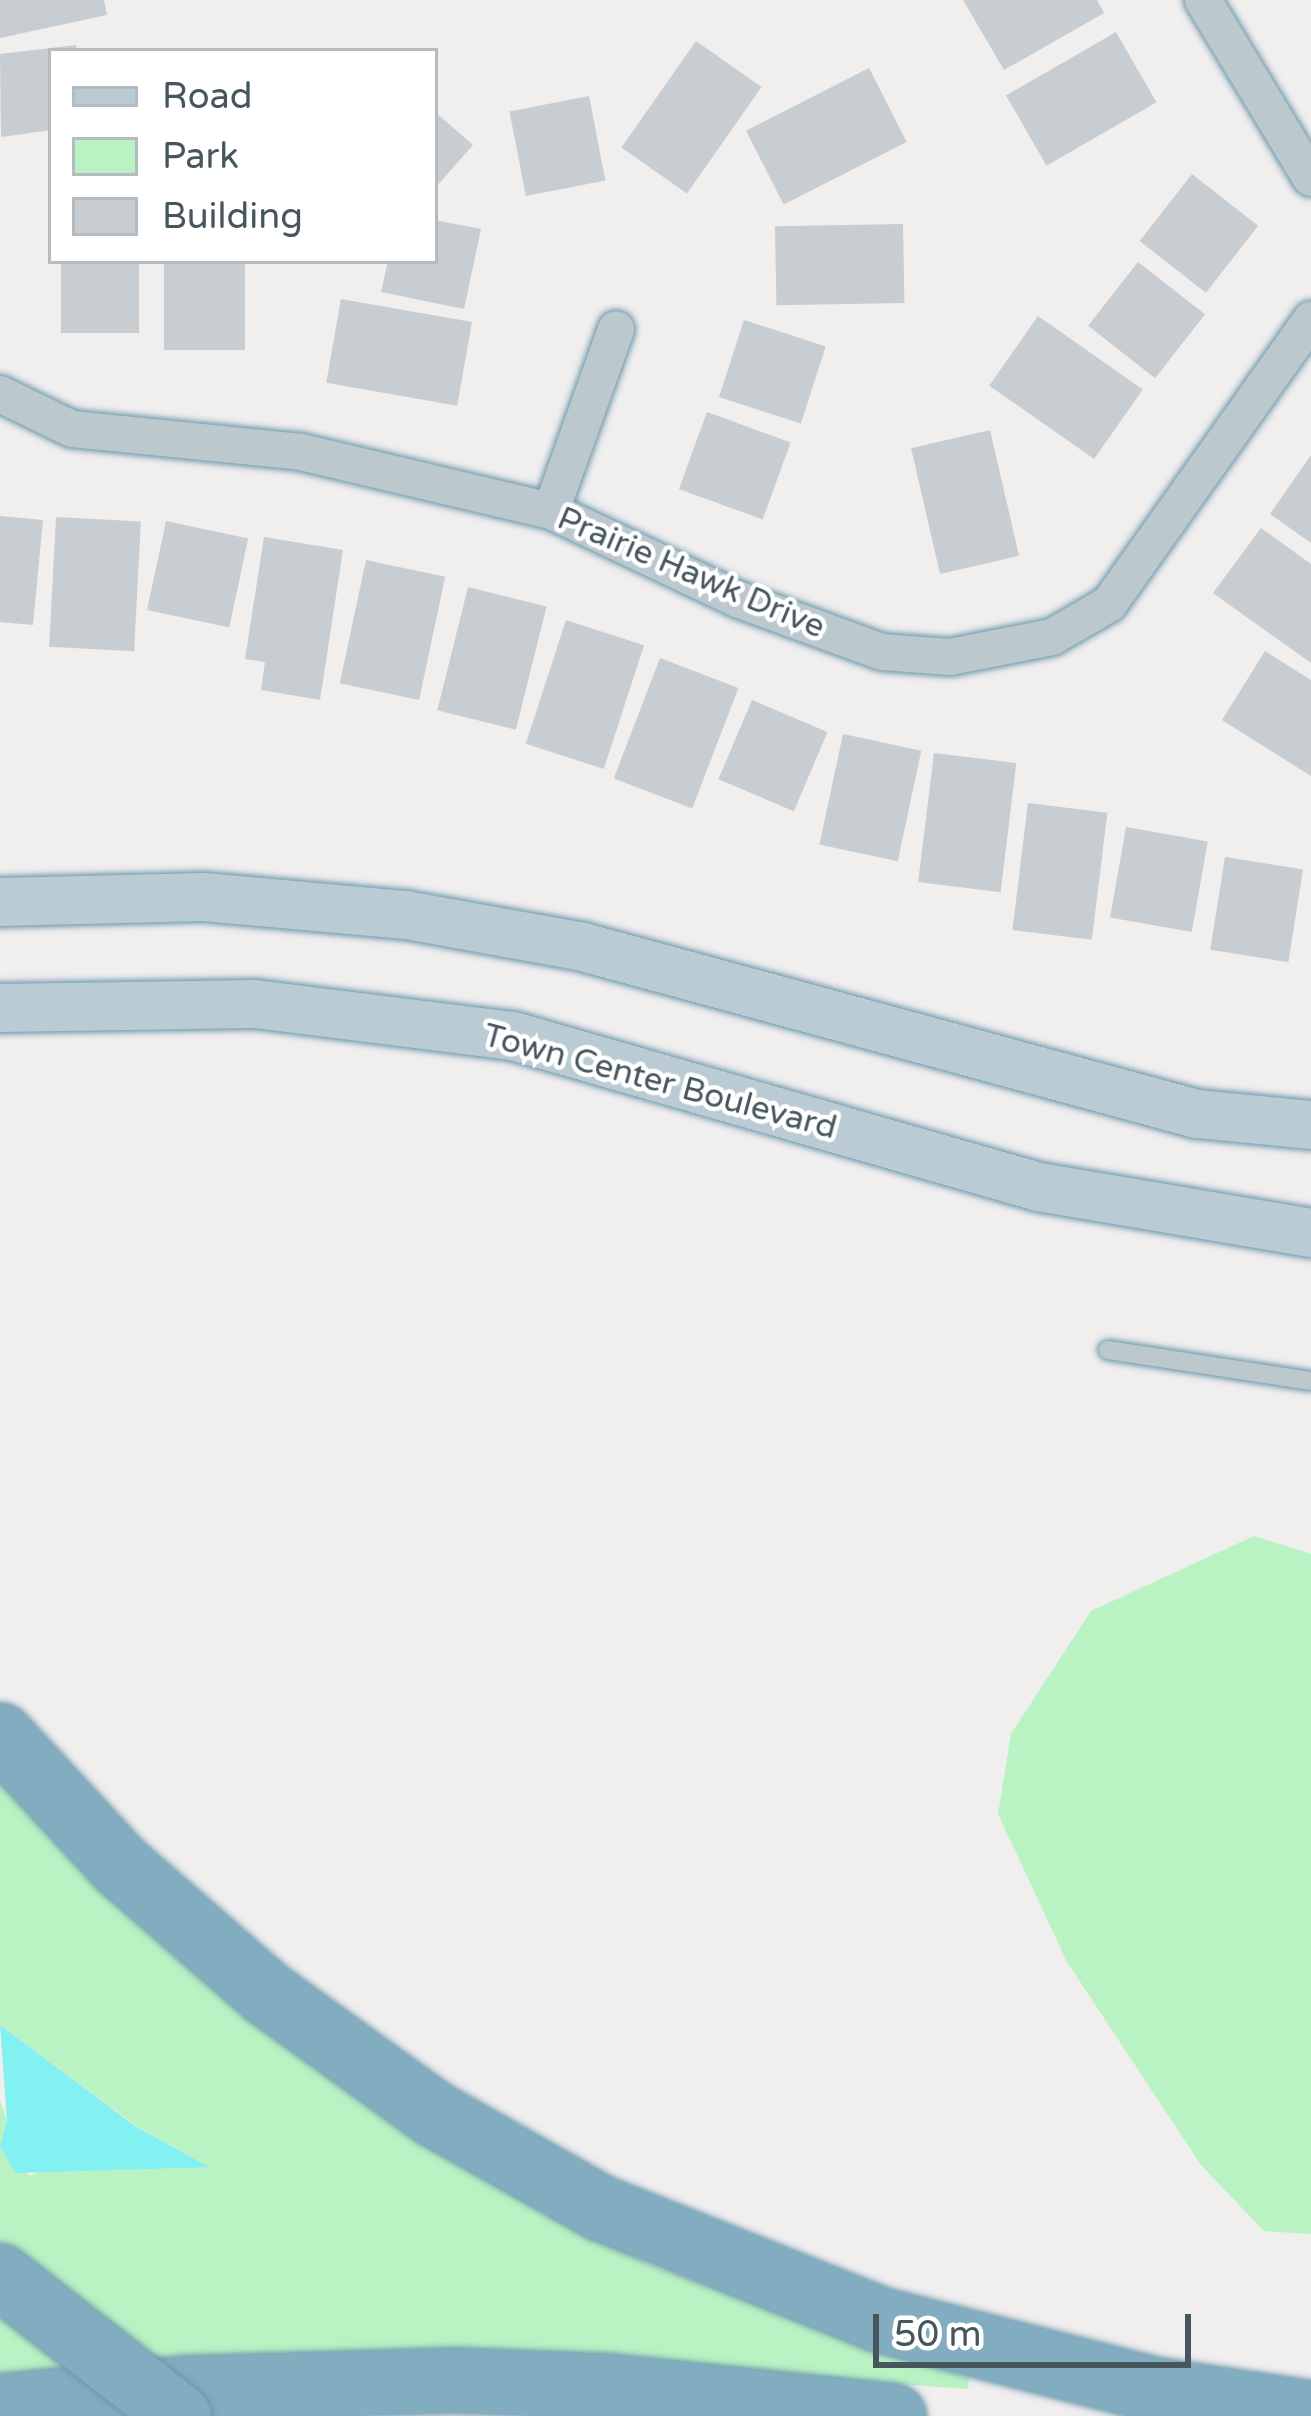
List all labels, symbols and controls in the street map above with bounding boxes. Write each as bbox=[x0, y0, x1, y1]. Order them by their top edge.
legend bbox=[48, 48, 438, 264]
text: Road bbox=[162, 75, 252, 118]
text: Park bbox=[162, 135, 239, 178]
text: Building bbox=[162, 195, 303, 238]
street label: Prairie Hawk Drive bbox=[551, 499, 831, 647]
street label: Town Center Boulevard bbox=[479, 1016, 841, 1148]
scale bar bbox=[879, 2290, 1197, 2364]
text: 50 m bbox=[894, 2313, 982, 2356]

